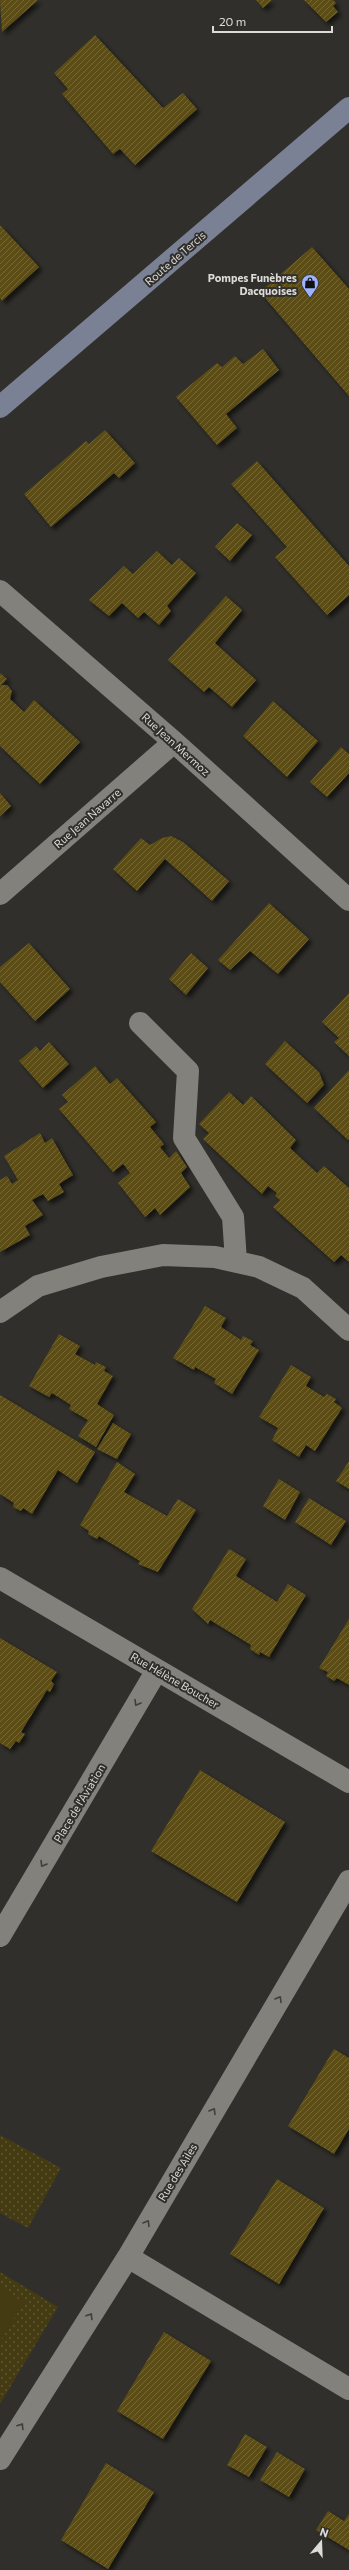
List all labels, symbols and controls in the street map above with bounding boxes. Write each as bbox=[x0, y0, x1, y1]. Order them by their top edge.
scale bar bbox=[213, 8, 332, 34]
text: 20 m bbox=[219, 14, 246, 28]
street label: Route de Tercis bbox=[142, 228, 208, 288]
place label: Pompes Funèbres Dacquoises bbox=[208, 271, 297, 297]
shop icon: Pompes Funèbres Dacquoises bbox=[300, 273, 320, 298]
street label: Rue Jean Mermoz bbox=[139, 710, 213, 779]
street label: Rue Jean Navarre bbox=[51, 785, 124, 851]
street label: Rue Hélène Boucher bbox=[128, 1649, 222, 1711]
one-way arrow bbox=[135, 1699, 142, 1706]
street label: Place de l'Aviation bbox=[50, 1761, 108, 1845]
one-way arrow bbox=[40, 1859, 47, 1867]
one-way arrow bbox=[275, 1996, 282, 2003]
one-way arrow bbox=[209, 2108, 216, 2115]
street label: Rue des Ailes bbox=[155, 2141, 199, 2203]
one-way arrow bbox=[143, 2220, 150, 2227]
one-way arrow bbox=[85, 2313, 93, 2320]
one-way arrow bbox=[16, 2424, 23, 2431]
north arrow bbox=[301, 2522, 341, 2562]
text: N bbox=[318, 2525, 330, 2540]

